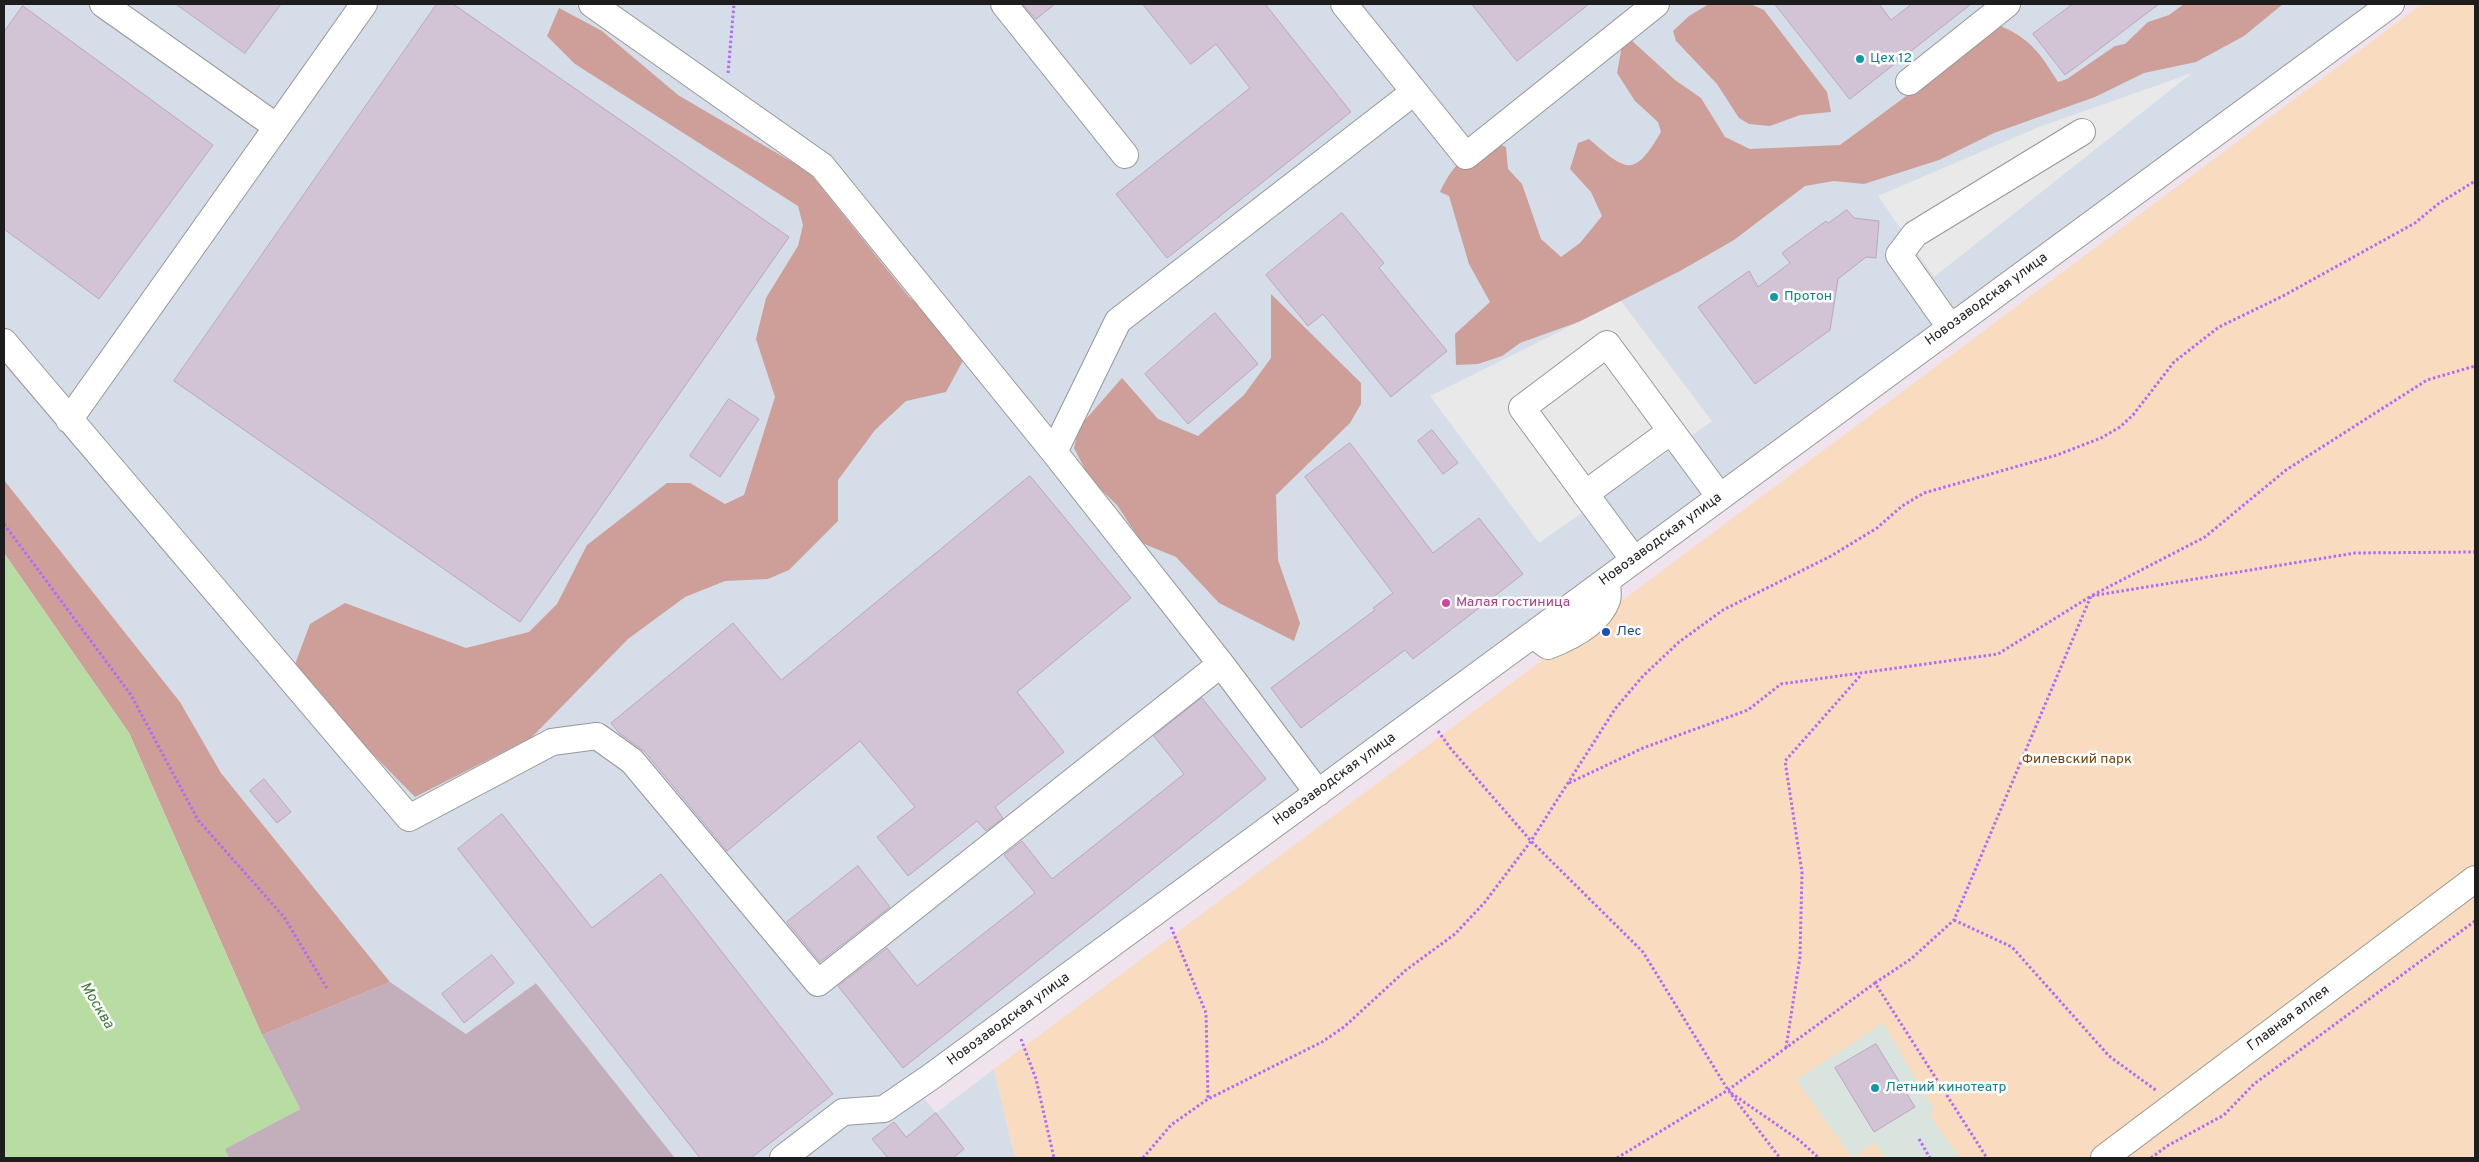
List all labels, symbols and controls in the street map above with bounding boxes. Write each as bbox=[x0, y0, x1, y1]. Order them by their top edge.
place label: Цех 12 bbox=[1870, 51, 1912, 67]
marker: Цех 12 bbox=[1854, 53, 1866, 65]
street label: Новозаводская улица bbox=[1922, 250, 2052, 350]
place label: Протон bbox=[1784, 289, 1832, 305]
marker: Протон bbox=[1768, 291, 1780, 303]
street label: Новозаводская улица bbox=[1596, 490, 1726, 590]
place label: Малая гостиница bbox=[1456, 595, 1570, 611]
marker: Малая гостиница bbox=[1440, 597, 1452, 609]
place label: Лес bbox=[1616, 624, 1642, 640]
marker: Лес bbox=[1600, 626, 1612, 638]
street label: Новозаводская улица bbox=[1270, 730, 1400, 830]
park label: Филевский парк bbox=[2022, 752, 2132, 768]
street label: Новозаводская улица bbox=[944, 970, 1074, 1070]
water label: Москва bbox=[75, 979, 117, 1033]
street label: Главная аллея bbox=[2244, 983, 2334, 1055]
place label: Летний кинотеатр bbox=[1885, 1080, 2007, 1096]
marker: Летний кинотеатр bbox=[1869, 1082, 1881, 1094]

